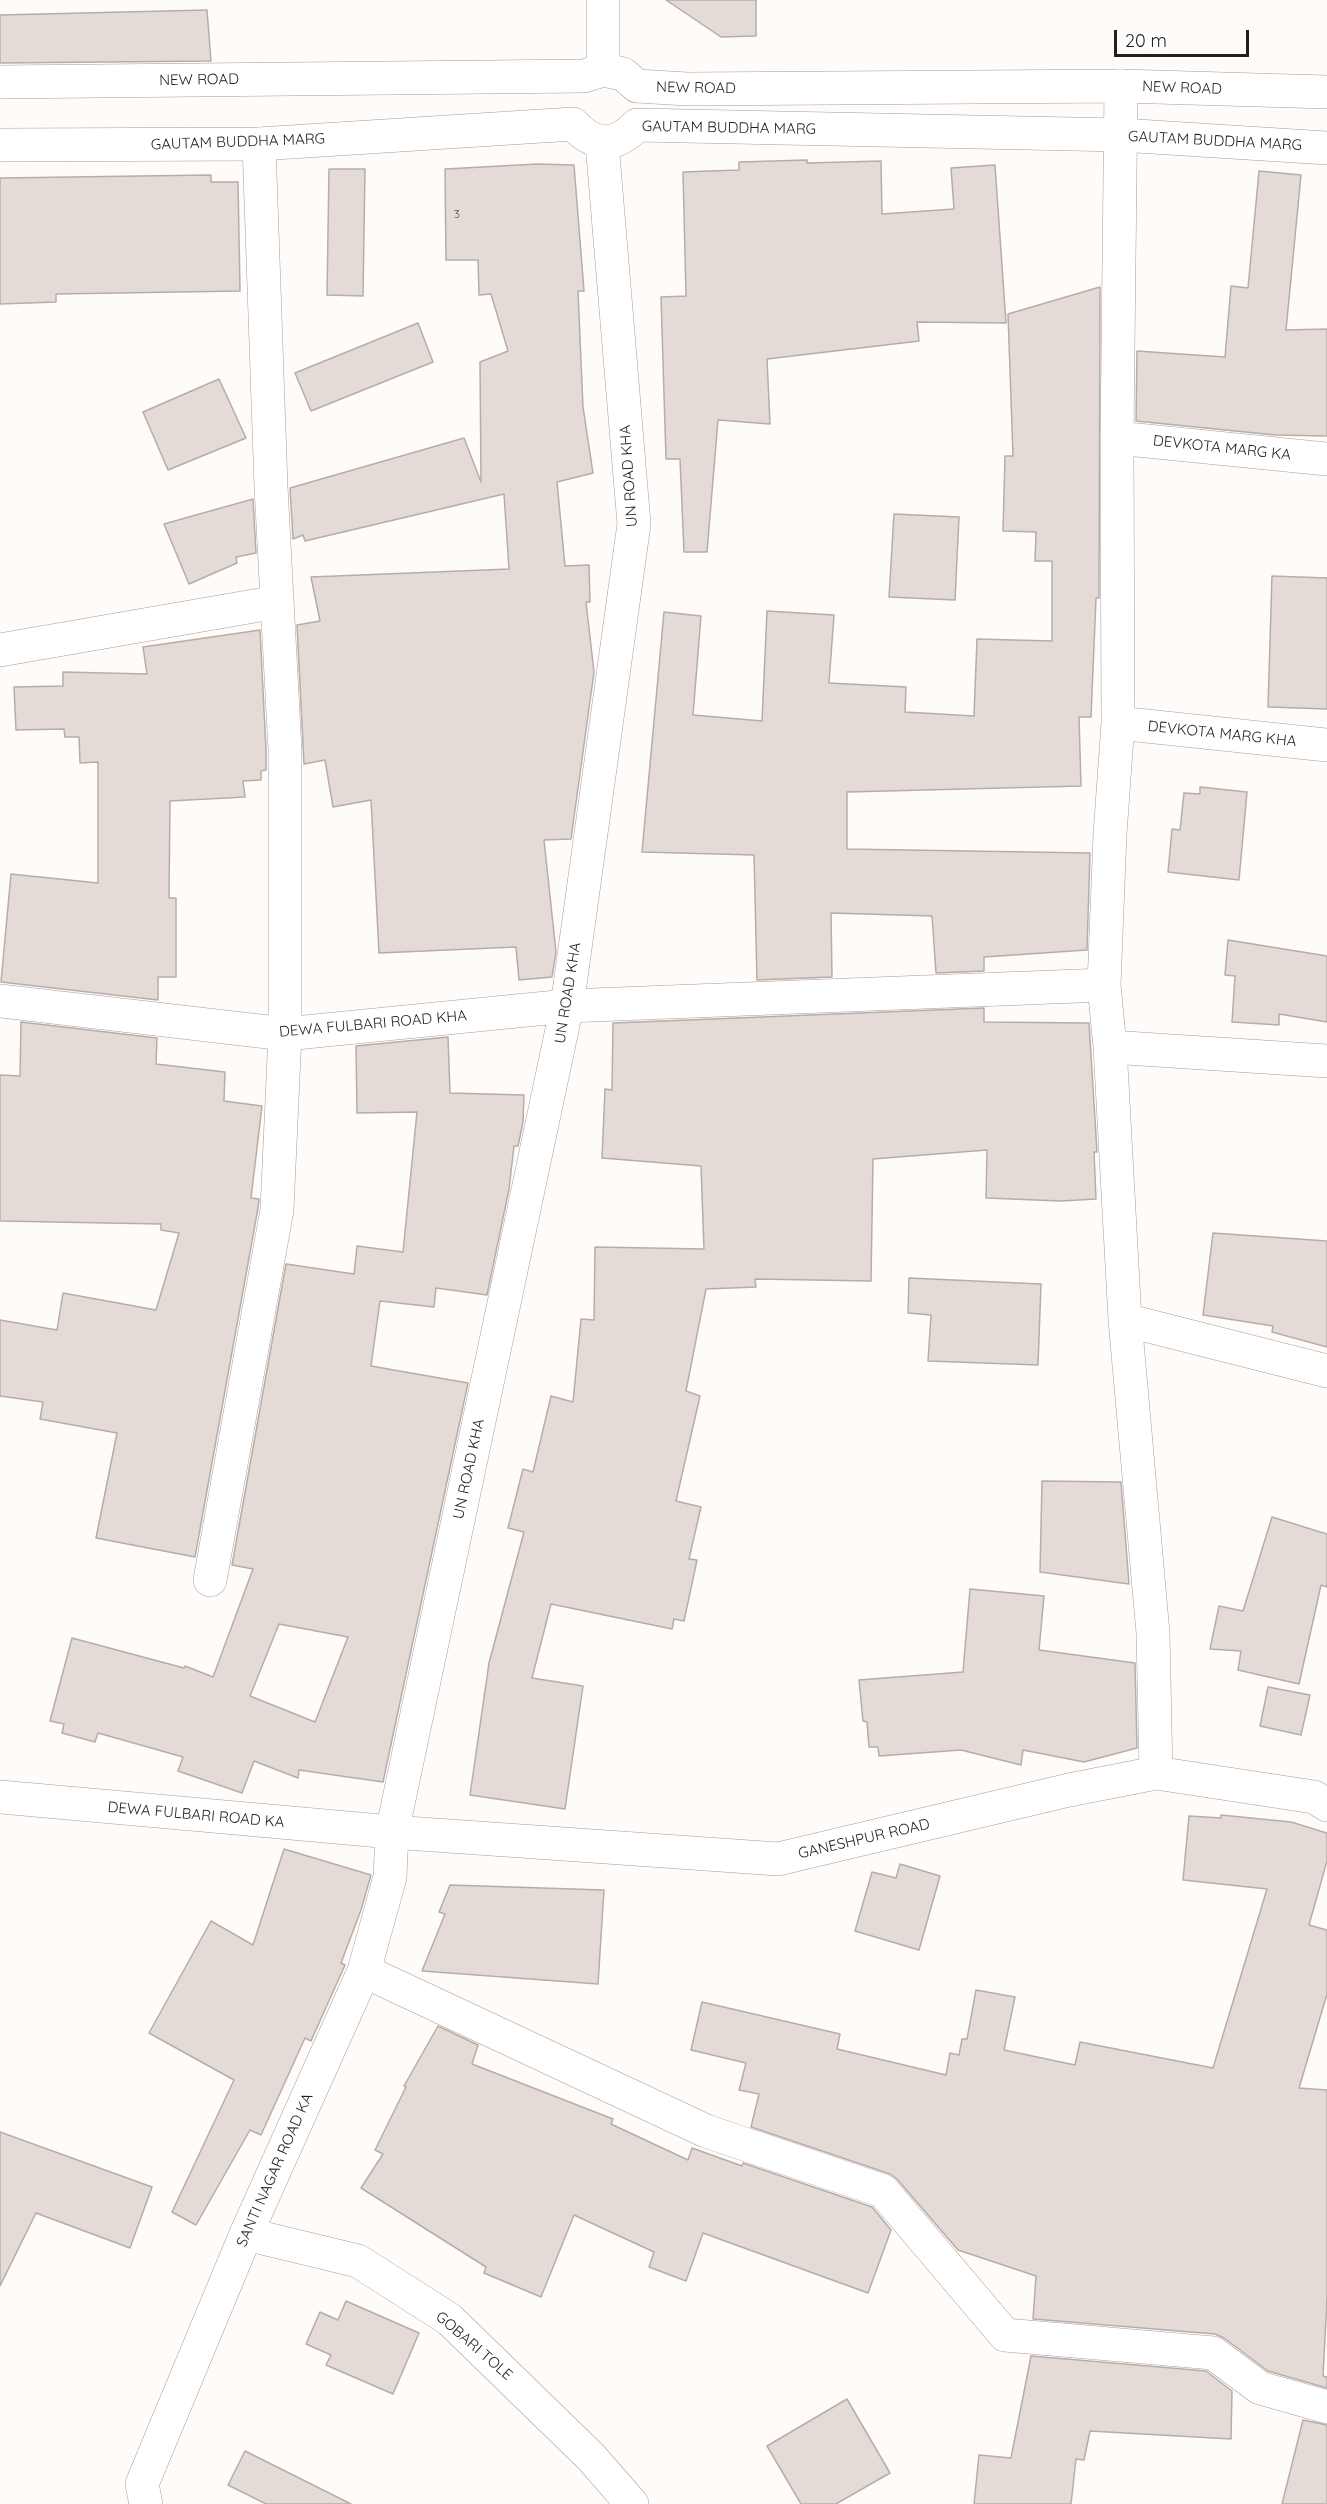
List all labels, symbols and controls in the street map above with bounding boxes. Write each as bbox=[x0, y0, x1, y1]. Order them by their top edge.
scale bar bbox=[1117, 18, 1252, 56]
text: 20 m bbox=[1125, 29, 1167, 52]
street label: NEW ROAD bbox=[159, 70, 239, 90]
street label: NEW ROAD bbox=[656, 78, 736, 98]
street label: NEW ROAD bbox=[1142, 78, 1222, 98]
street label: GAUTAM BUDDHA MARG bbox=[642, 117, 816, 139]
street label: GAUTAM BUDDHA MARG bbox=[1128, 127, 1302, 155]
street label: GAUTAM BUDDHA MARG bbox=[151, 130, 325, 154]
house number: 3 bbox=[454, 207, 460, 221]
street label: UN ROAD KHA bbox=[616, 424, 642, 528]
street label: DEVKOTA MARG KA bbox=[1152, 432, 1292, 464]
street label: DEVKOTA MARG KHA bbox=[1147, 717, 1297, 751]
street label: UN ROAD KHA bbox=[551, 941, 585, 1045]
street label: DEWA FULBARI ROAD KHA bbox=[278, 1007, 468, 1041]
street label: UN ROAD KHA bbox=[450, 1417, 488, 1521]
street label: DEWA FULBARI ROAD KA bbox=[107, 1798, 285, 1832]
street label: GANESHPUR ROAD bbox=[797, 1815, 931, 1863]
street label: SANTI NAGAR ROAD KA bbox=[233, 2090, 317, 2250]
street label: GOBARI TOLE bbox=[432, 2308, 516, 2384]

